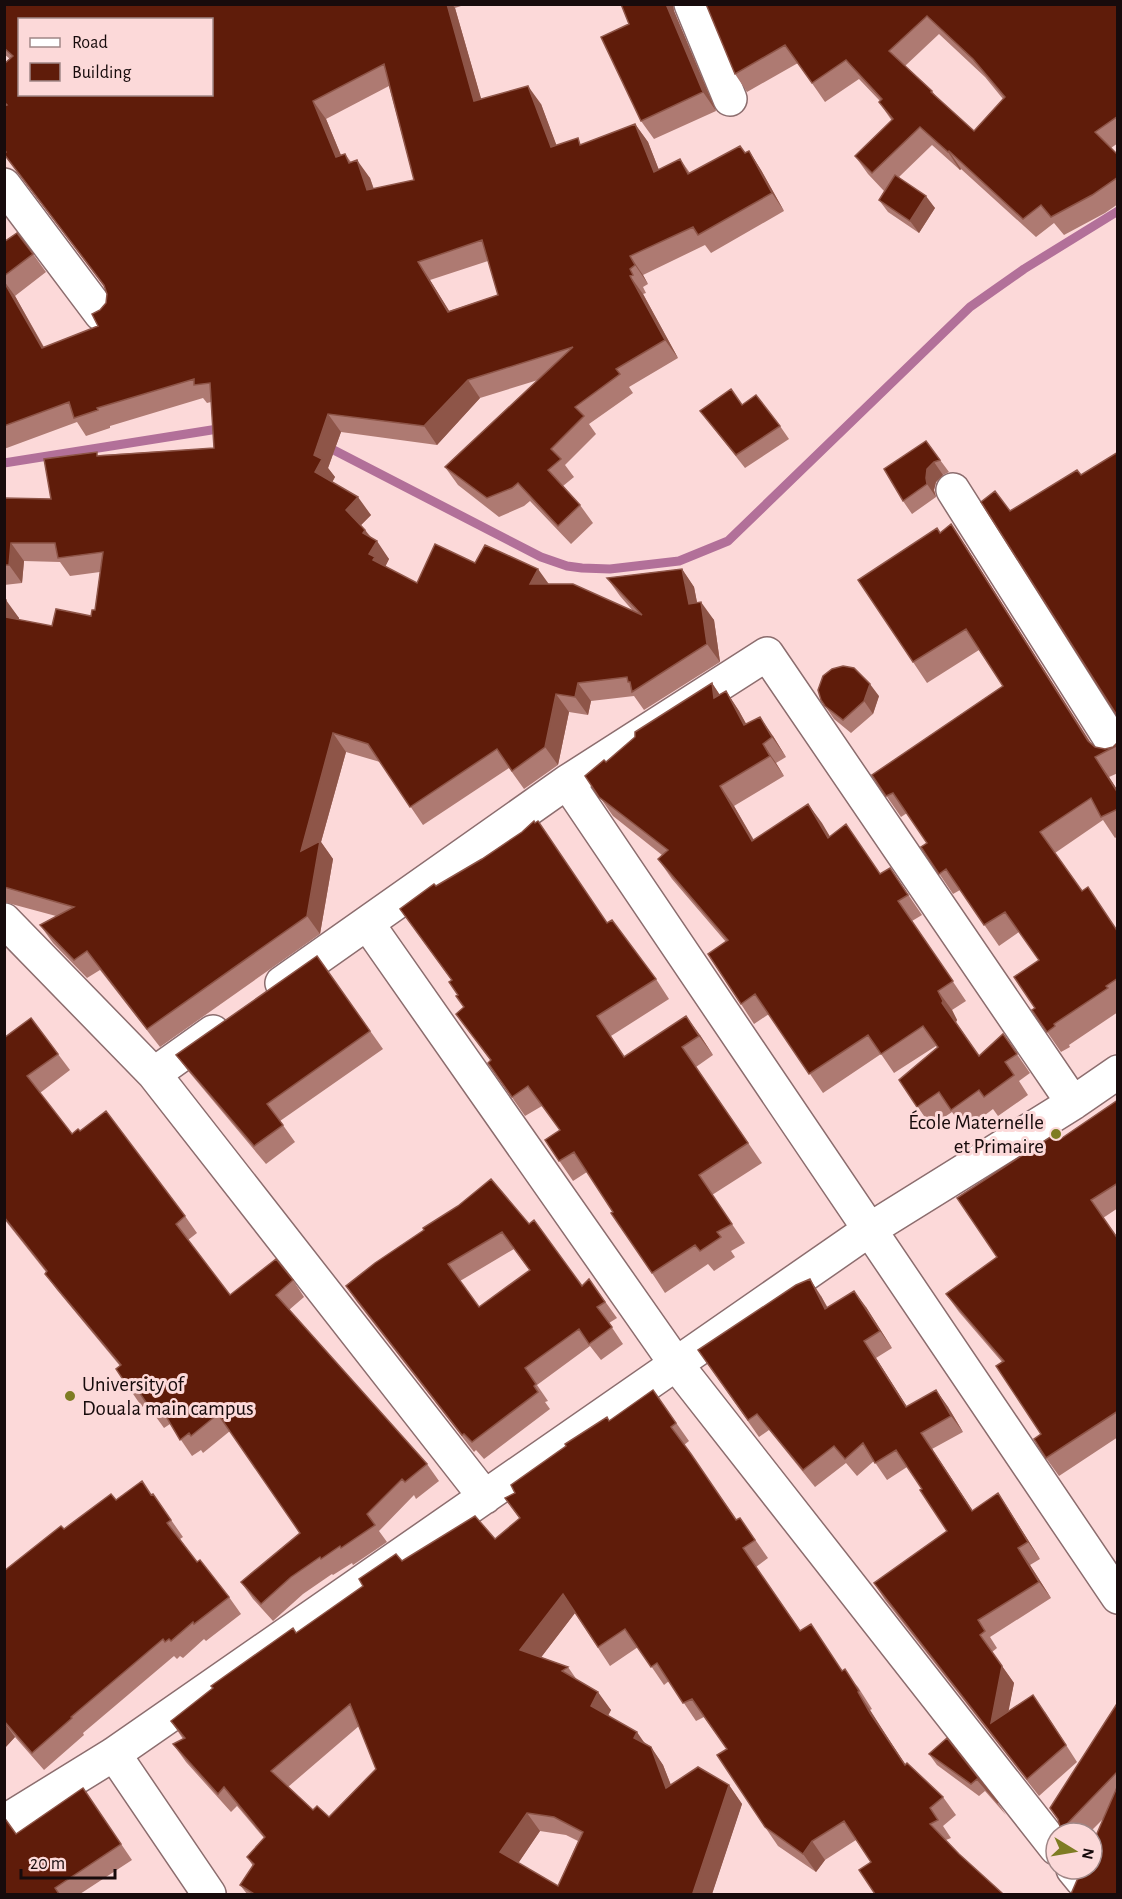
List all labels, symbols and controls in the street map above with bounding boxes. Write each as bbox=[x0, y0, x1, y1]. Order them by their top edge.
legend bbox=[18, 18, 213, 96]
text: Road bbox=[72, 34, 108, 52]
text: Building bbox=[72, 64, 132, 82]
place label: École Maternelle et Primaire bbox=[908, 1110, 1044, 1157]
marker: École Maternelle et Primaire bbox=[1049, 1127, 1063, 1141]
place label: University of Douala main campus bbox=[82, 1374, 254, 1419]
marker: University of Douala main campus bbox=[63, 1389, 77, 1403]
north arrow bbox=[1044, 1821, 1104, 1881]
scale bar bbox=[21, 1842, 116, 1880]
text: N bbox=[1079, 1847, 1097, 1861]
text: 20 m bbox=[30, 1855, 65, 1873]

